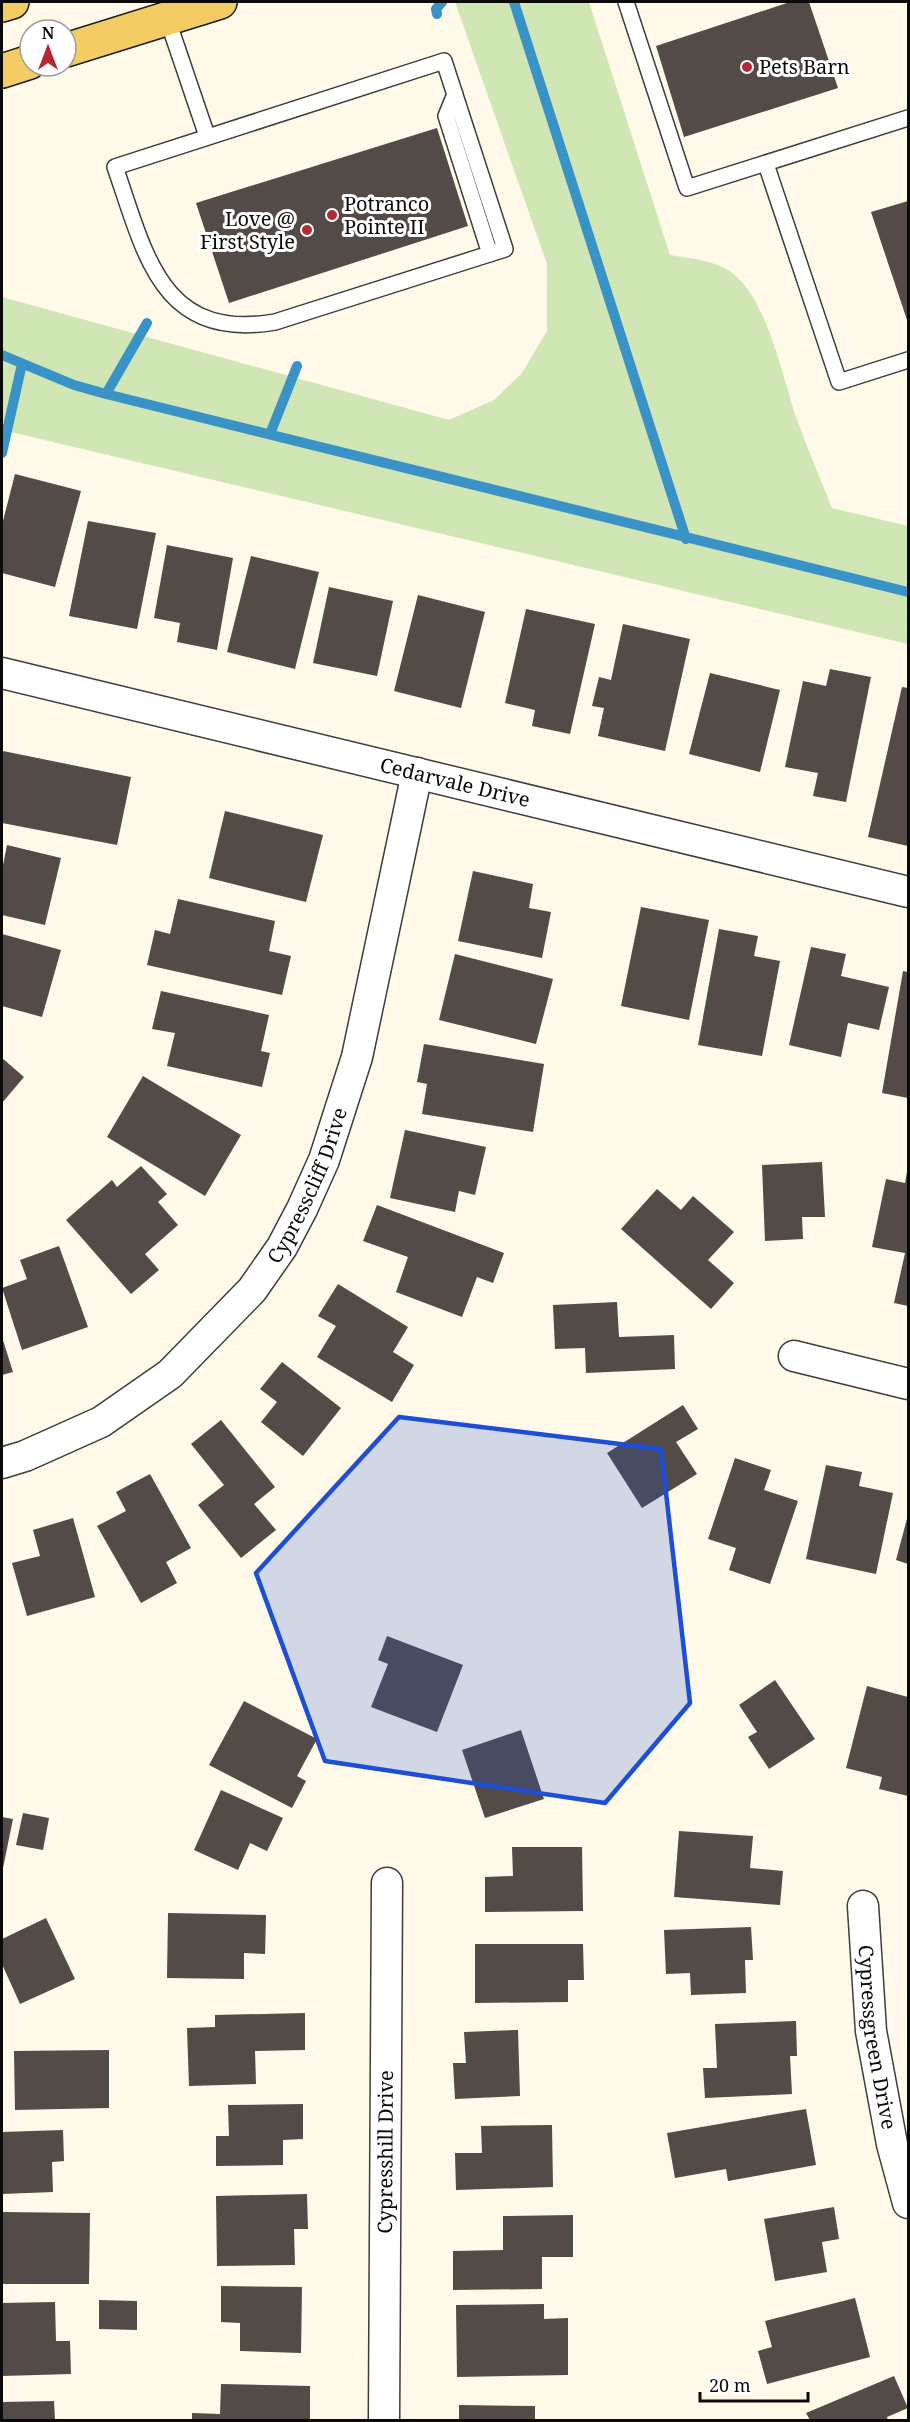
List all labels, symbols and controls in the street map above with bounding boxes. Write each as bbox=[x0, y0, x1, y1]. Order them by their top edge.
north arrow bbox=[18, 18, 78, 78]
text: N bbox=[42, 22, 55, 44]
place label: Pets Barn bbox=[759, 53, 850, 80]
marker: Pets Barn bbox=[740, 60, 754, 74]
place label: Potranco Pointe II bbox=[344, 190, 429, 240]
place label: Love @ First Style bbox=[200, 205, 295, 255]
marker: Potranco Pointe II bbox=[325, 208, 339, 222]
marker: Love @ First Style bbox=[300, 223, 314, 237]
street label: Cedarvale Drive bbox=[377, 751, 533, 813]
street label: Cypresscliff Drive bbox=[261, 1104, 353, 1269]
street label: Cypressgreen Drive bbox=[853, 1944, 903, 2132]
street label: Cypresshill Drive bbox=[371, 2070, 399, 2234]
scale bar bbox=[700, 2365, 808, 2403]
text: 20 m bbox=[709, 2373, 751, 2397]

